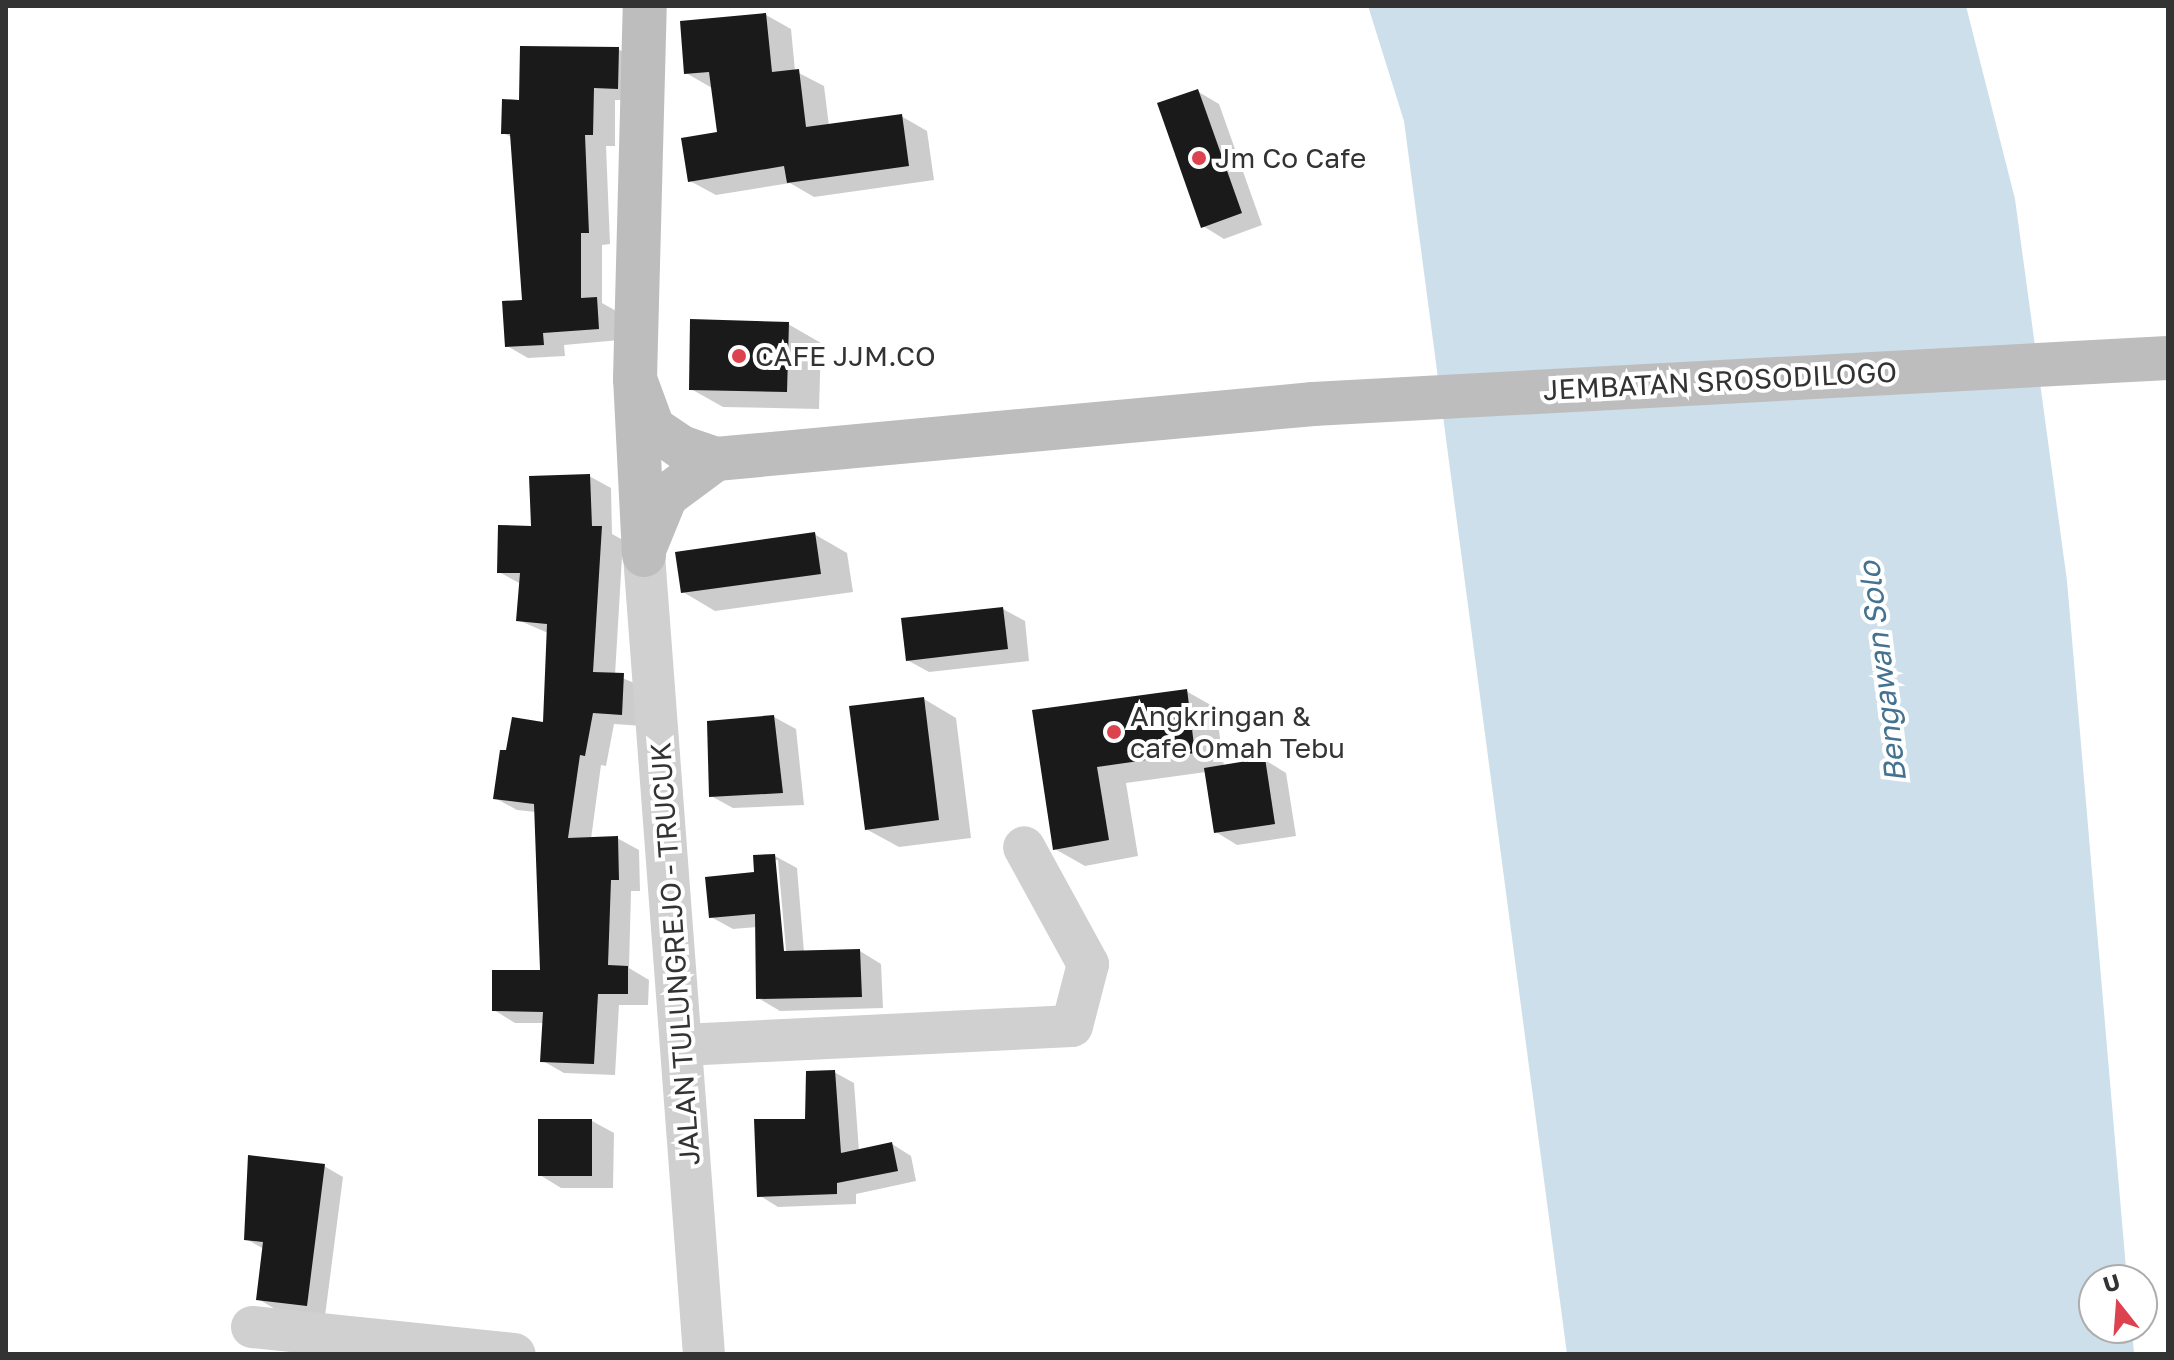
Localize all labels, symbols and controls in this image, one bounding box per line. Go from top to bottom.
place label: Jm Co Cafe [1215,141,1366,175]
marker: Jm Co Cafe [1190,149,1208,167]
place label: CAFE JJM.CO [755,339,936,373]
marker: CAFE JJM.CO [730,347,748,365]
street label: JEMBATAN SROSODILOGO [1542,355,1898,407]
water label: Bengawan Solo [1851,560,1913,784]
place label: Angkringan & cafe Omah Tebu [1130,699,1345,765]
marker: Angkringan & cafe Omah Tebu [1105,723,1123,741]
street label: JALAN TULUNGREJO - TRUCUK [643,741,707,1167]
north arrow [2078,1264,2158,1344]
text: U [2100,1267,2123,1298]

